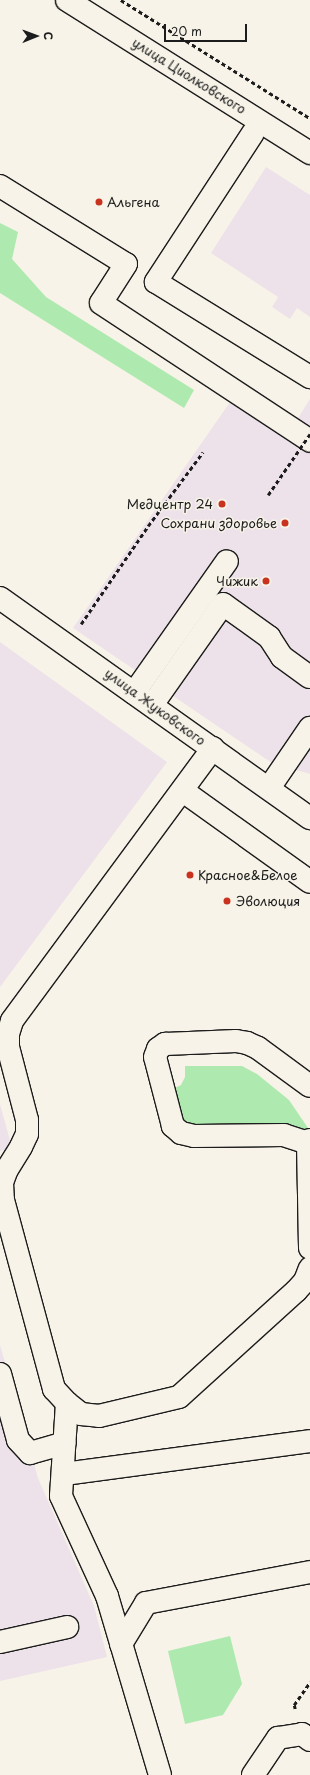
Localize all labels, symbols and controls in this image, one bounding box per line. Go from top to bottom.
north arrow [16,16,56,56]
scale bar [166,16,249,42]
text: 20 m [171,22,202,40]
text: С [40,31,57,40]
street label: улица Циолковского [129,34,249,118]
place label: Альгена [107,194,160,210]
marker: Альгена [94,197,104,207]
place label: Медцентр 24 [127,496,213,512]
marker: Медцентр 24 [216,498,228,510]
place label: Сохрани здоровье [160,515,277,531]
marker: Сохрани здоровье [280,518,290,528]
place label: Чижик [216,573,258,589]
marker: Чижик [261,576,271,586]
street label: улица Жуковского [101,665,209,749]
place label: Красное&Белое [198,867,298,883]
marker: Красное&Белое [185,870,195,880]
place label: Эволюция [236,893,300,909]
marker: Эволюция [221,895,233,907]

